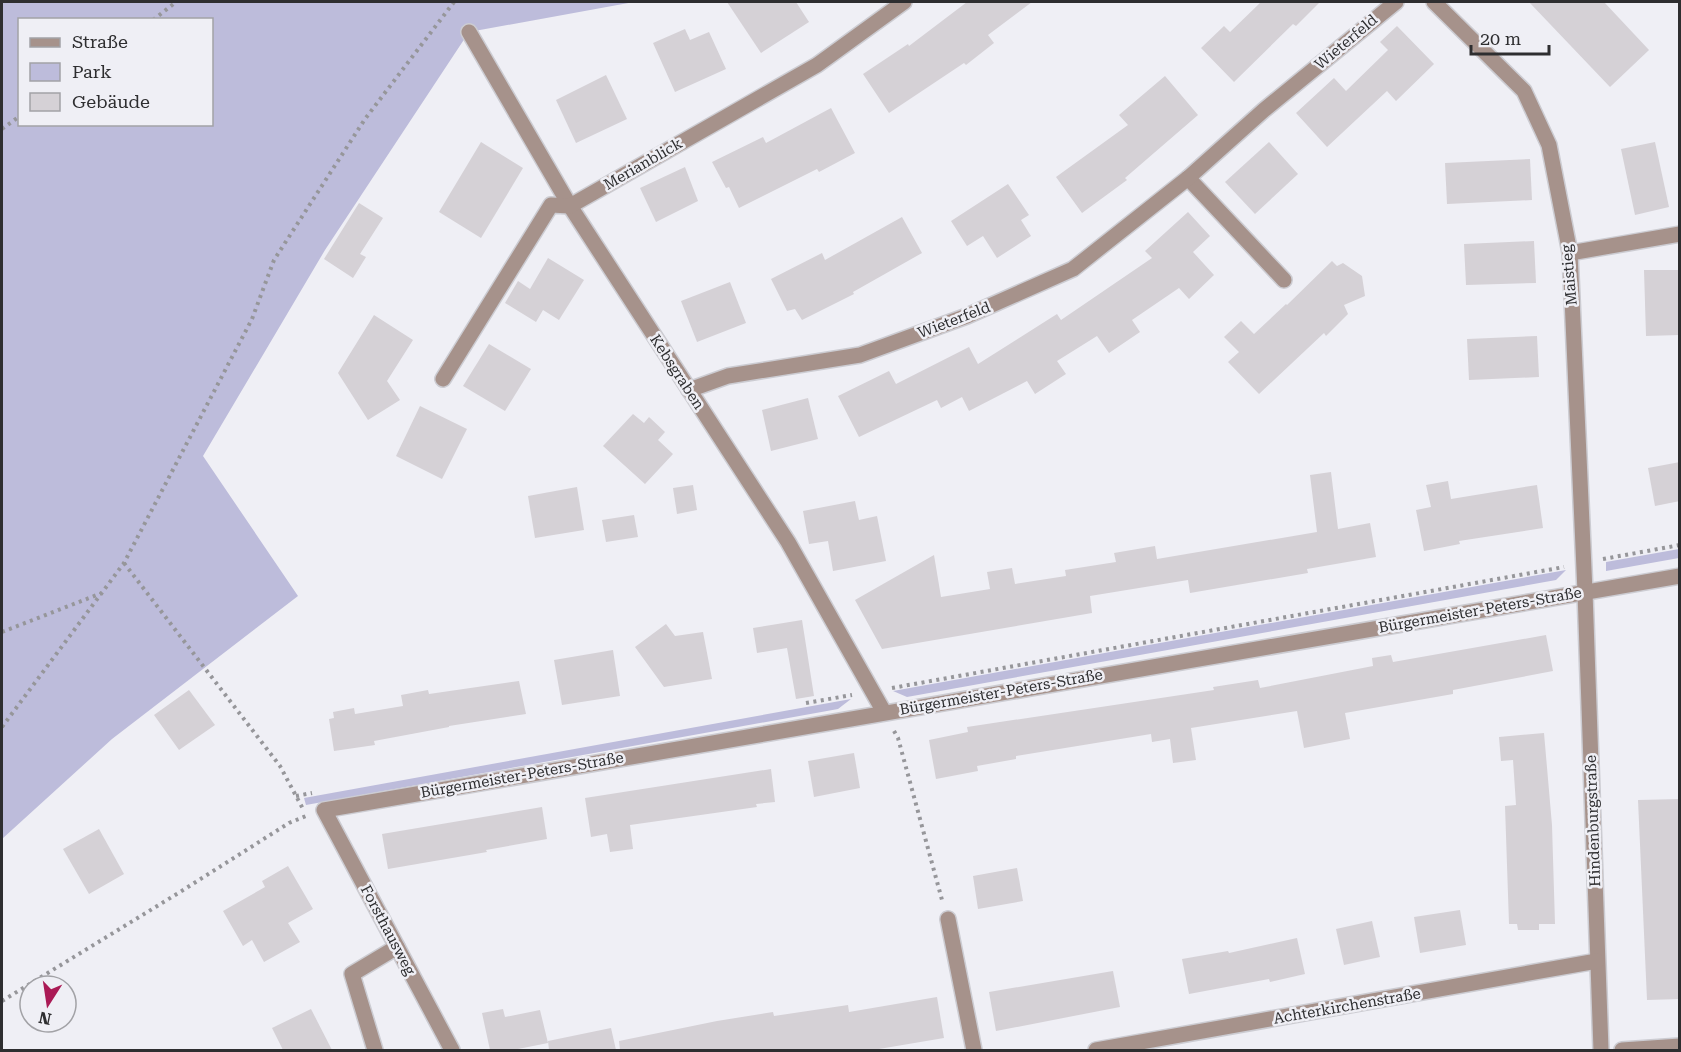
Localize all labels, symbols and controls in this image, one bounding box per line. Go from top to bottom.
street label: Wieterfeld [1311,10,1381,73]
legend [18,18,213,126]
scale bar [1471,18,1549,56]
text: 20 m [1480,28,1521,49]
text: Straße [72,31,128,52]
text: Park [72,61,112,82]
text: Gebäude [72,91,150,112]
street label: Merianblick [600,134,686,194]
street label: Maistieg [1557,243,1581,306]
street label: Wieterfeld [915,298,993,342]
street label: Kebsgraben [646,331,708,413]
street label: Bürgermeister-Peters-Straße [1377,583,1583,637]
street label: Bürgermeister-Peters-Straße [898,665,1104,719]
street label: Bürgermeister-Peters-Straße [419,748,625,802]
street label: Hindenburgstraße [1582,755,1604,887]
street label: Forsthausweg [357,882,419,979]
north arrow [18,974,78,1034]
street label: Achterkirchenstraße [1272,984,1422,1028]
text: N [37,1008,53,1029]

